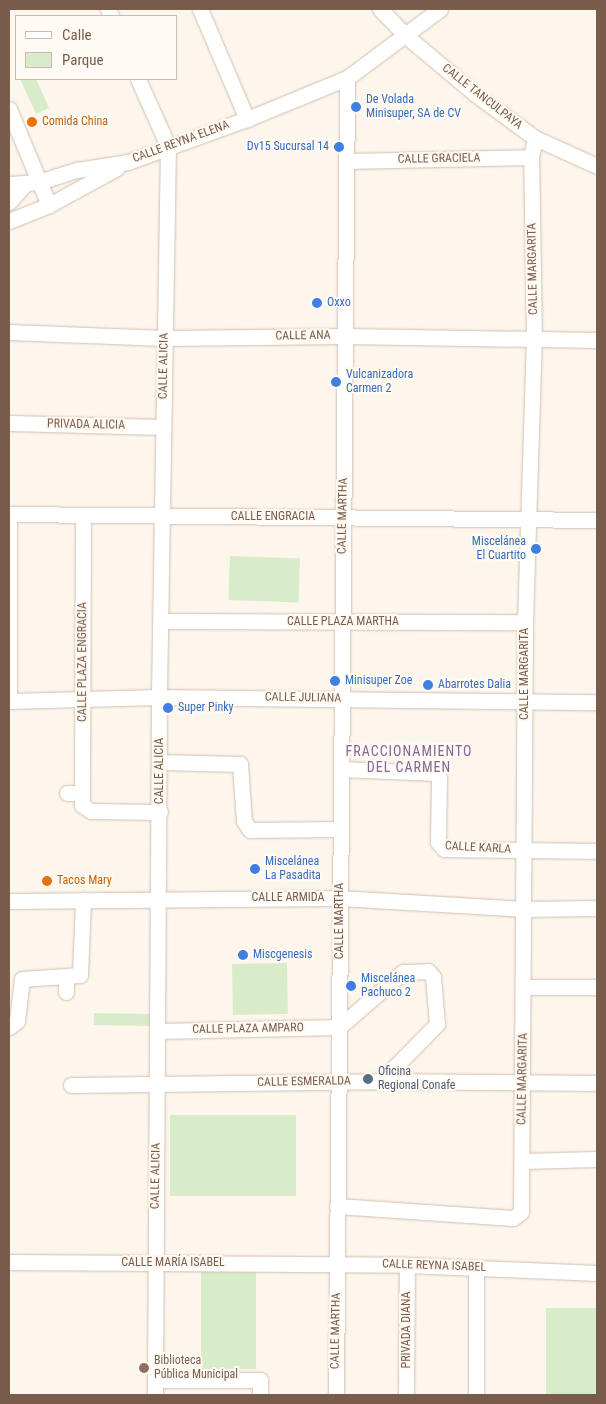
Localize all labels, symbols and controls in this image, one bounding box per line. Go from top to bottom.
legend [15,15,178,80]
text: Calle [62,26,92,44]
text: Parque [62,51,104,69]
street label: CALLE TANCULPAYA [439,61,525,133]
place label: De Volada Minisuper, SA de CV [366,93,461,121]
marker: De Volada Minisuper, SA de CV [350,101,362,113]
place label: Comida China [42,115,108,129]
marker: Comida China [26,116,38,128]
street label: CALLE REYNA ELENA [131,118,231,166]
place label: Dv15 Sucursal 14 [247,140,329,154]
marker: Dv15 Sucursal 14 [333,141,345,153]
street label: CALLE GRACIELA [398,151,480,167]
street label: CALLE MARGARITA [525,223,541,315]
place label: Oxxo [327,296,351,310]
marker: Oxxo [311,297,323,309]
street label: CALLE ANA [275,328,331,344]
street label: CALLE ALICIA [156,333,172,399]
place label: Vulcanizadora Carmen 2 [346,368,413,396]
marker: Vulcanizadora Carmen 2 [330,376,342,388]
street label: PRIVADA ALICIA [47,417,125,433]
street label: CALLE MARTHA [335,478,351,554]
street label: CALLE ENGRACIA [231,510,315,524]
place label: Miscelánea El Cuartito [472,535,526,563]
marker: Miscelánea El Cuartito [530,543,542,555]
street label: CALLE PLAZA ENGRACIA [76,602,90,722]
street label: CALLE PLAZA MARTHA [287,615,399,629]
street label: CALLE MARGARITA [518,628,532,720]
place label: Minisuper Zoe [345,674,412,688]
marker: Minisuper Zoe [329,675,341,687]
place label: Abarrotes Dalia [438,678,511,692]
marker: Abarrotes Dalia [422,679,434,691]
street label: CALLE JULIANA [265,690,341,706]
place label: Super Pinky [178,701,234,715]
marker: Super Pinky [162,702,174,714]
street label: CALLE ALICIA [153,738,167,804]
district label: FRACCIONAMIENTO DEL CARMEN [344,743,474,776]
street label: CALLE KARLA [444,839,512,857]
place label: Miscelánea La Pasadita [265,855,321,883]
marker: Miscelánea La Pasadita [249,863,261,875]
place label: Tacos Mary [57,874,112,888]
marker: Tacos Mary [41,875,53,887]
street label: CALLE MARTHA [333,883,347,959]
street label: CALLE ARMIDA [252,891,324,905]
place label: Miscgenesis [253,948,313,962]
marker: Miscgenesis [237,949,249,961]
place label: Miscelánea Pachuco 2 [361,972,415,1000]
marker: Miscelánea Pachuco 2 [345,980,357,992]
street label: CALLE PLAZA AMPARO [192,1021,304,1037]
street label: CALLE MARGARITA [515,1033,531,1125]
place label: Oficina Regional Conafe [378,1065,455,1093]
marker: Oficina Regional Conafe [362,1073,374,1085]
street label: CALLE ESMERALDA [257,1074,351,1090]
street label: CALLE ALICIA [148,1143,164,1209]
street label: CALLE MARÍA ISABEL [121,1256,225,1270]
street label: CALLE REYNA ISABEL [382,1257,486,1275]
street label: PRIVADA DIANA [400,1292,414,1368]
street label: CALLE MARTHA [328,1293,344,1369]
place label: Biblioteca Pública Municipal [154,1354,238,1382]
marker: Biblioteca Pública Municipal [138,1362,150,1374]

